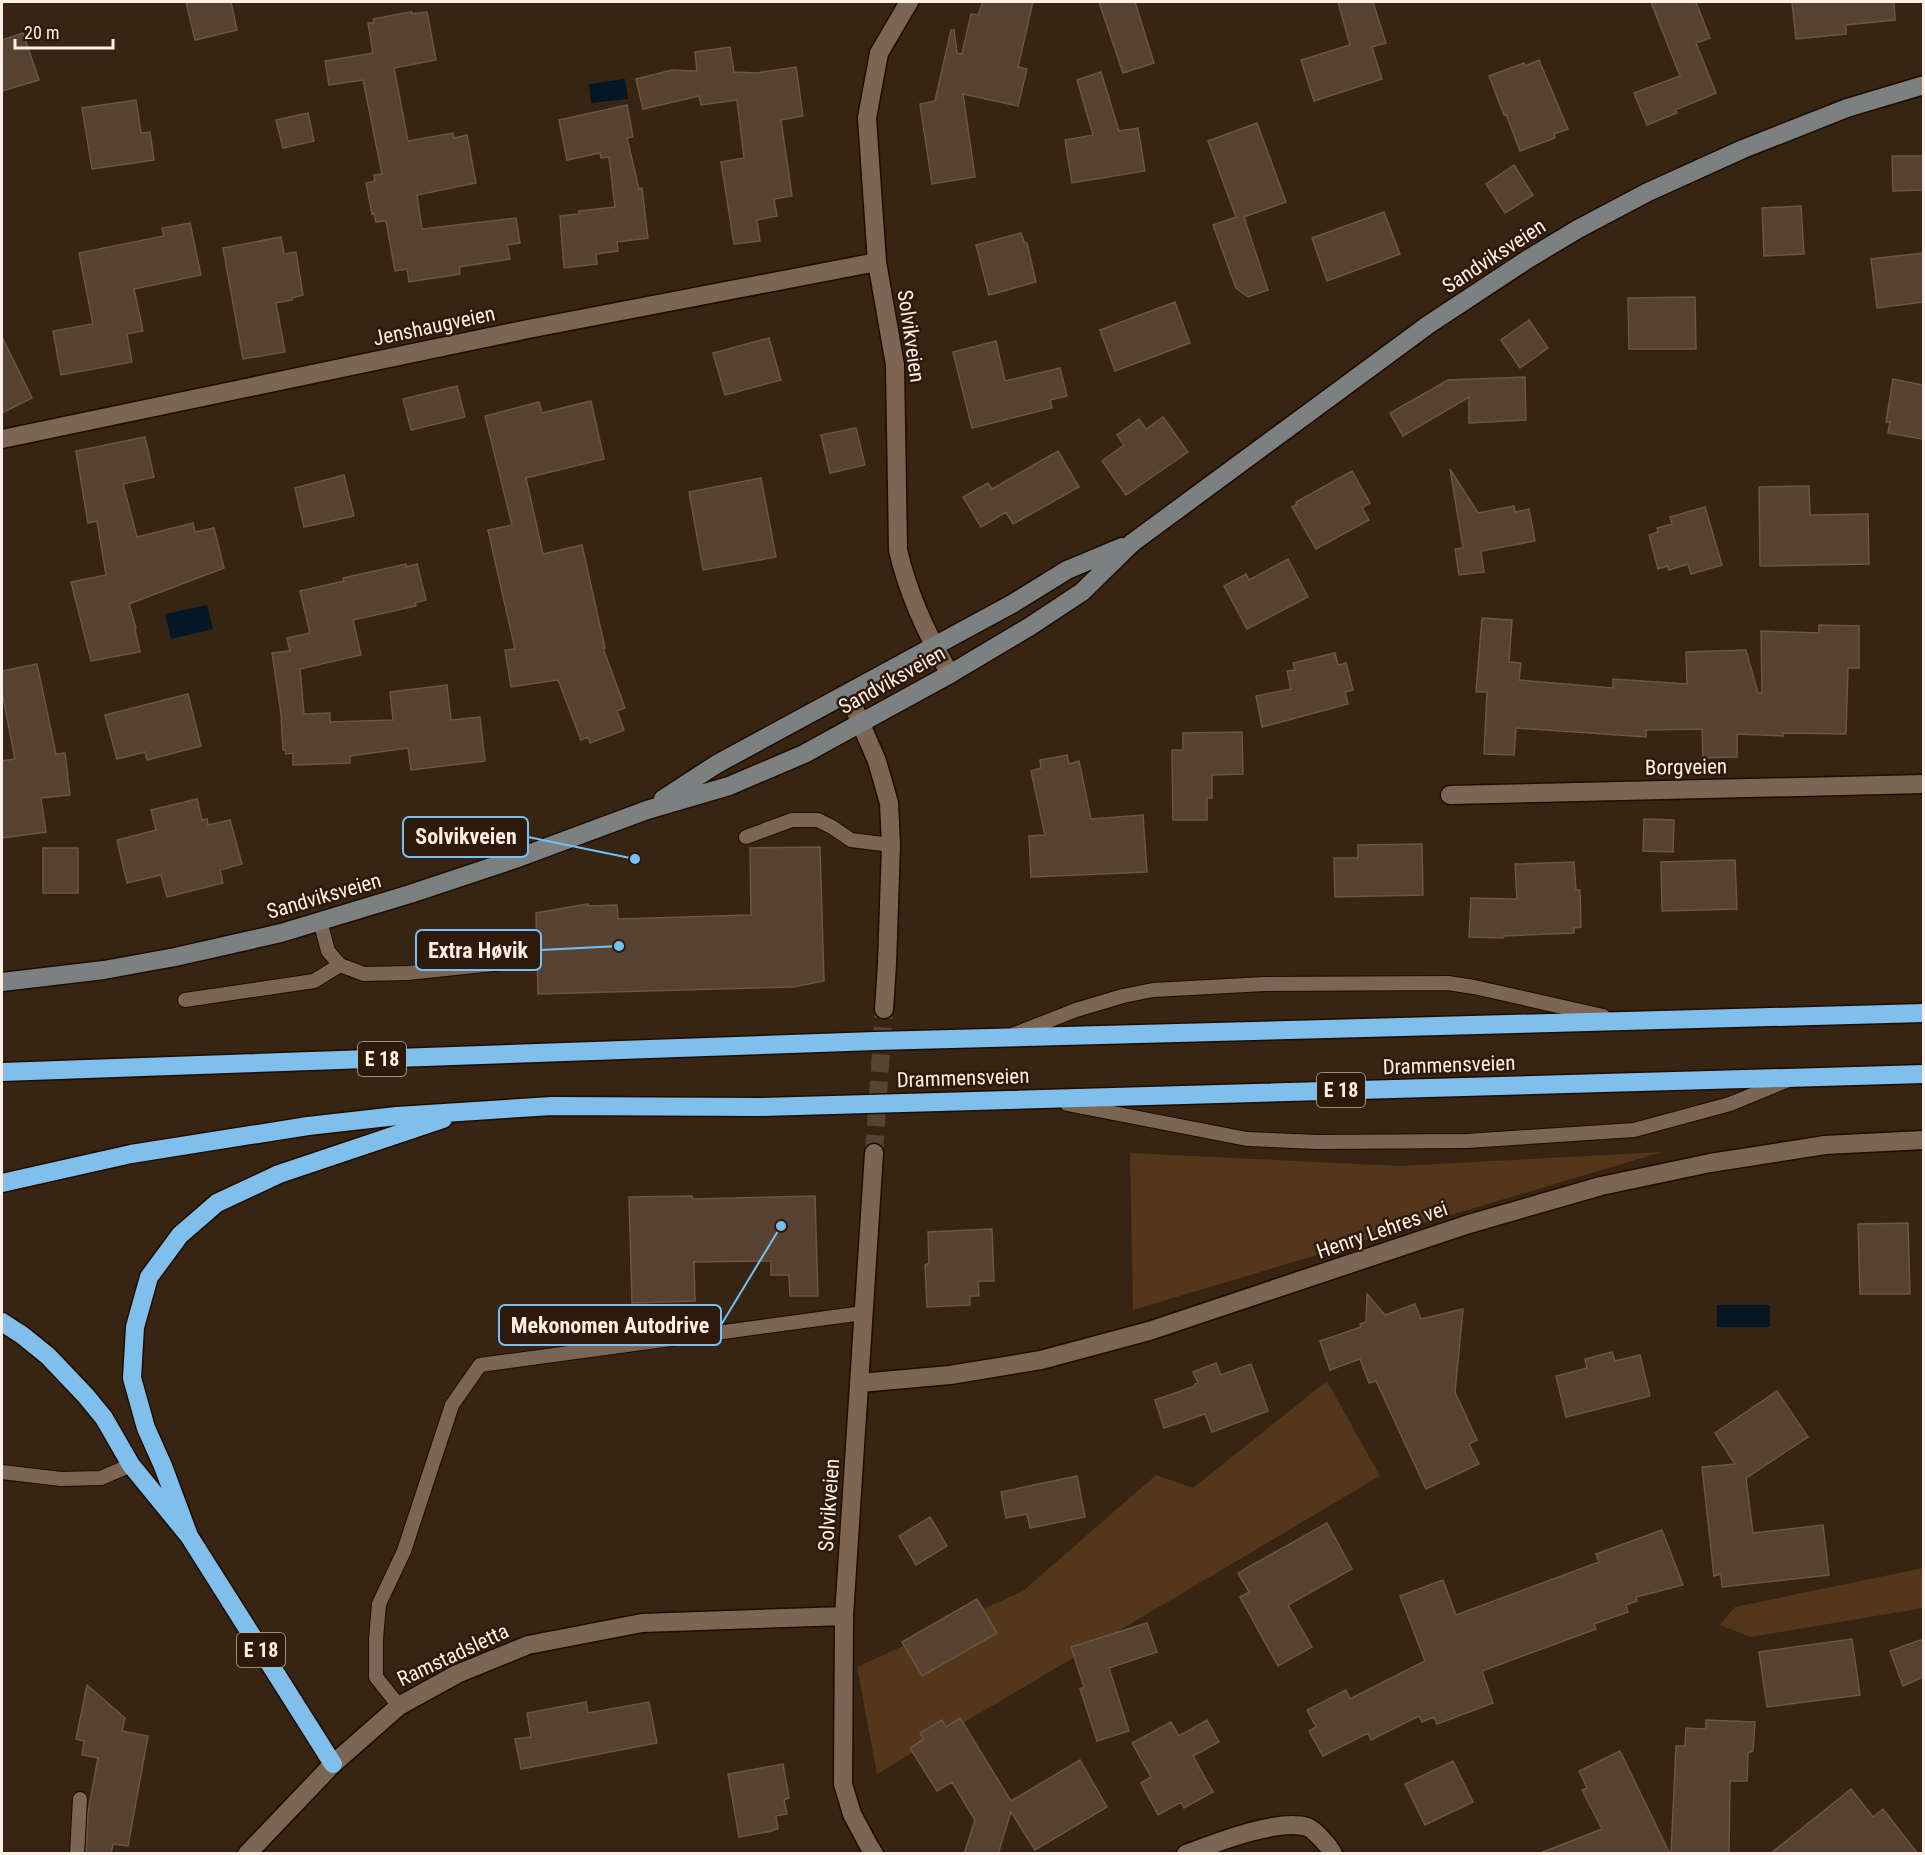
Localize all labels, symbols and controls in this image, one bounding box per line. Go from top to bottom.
scale bar [15,12,112,50]
text: 20 m [24,22,59,43]
street label: Sandviksveien [1438,214,1550,298]
street label: Solvikveien [893,288,929,384]
street label: Jenshaugveien [371,301,497,351]
street label: Sandviksveien [835,641,949,719]
street label: Borgveien [1645,754,1727,780]
callout: Solvikveien [403,817,528,857]
text: Solvikveien [415,824,517,849]
street label: Sandviksveien [264,868,384,924]
callout: Extra Høvik [416,930,541,970]
text: Extra Høvik [428,938,529,963]
road number: E 18 [358,1042,406,1076]
street label: Drammensveien [1382,1051,1516,1079]
street label: Drammensveien [896,1064,1030,1092]
road number: E 18 [1317,1073,1365,1107]
street label: Henry Lehres vei [1313,1196,1451,1264]
callout: Mekonomen Autodrive [499,1305,721,1345]
text: Mekonomen Autodrive [511,1313,709,1338]
street label: Solvikveien [814,1458,844,1552]
street label: Ramstadsletta [394,1619,512,1691]
road number: E 18 [237,1633,285,1667]

